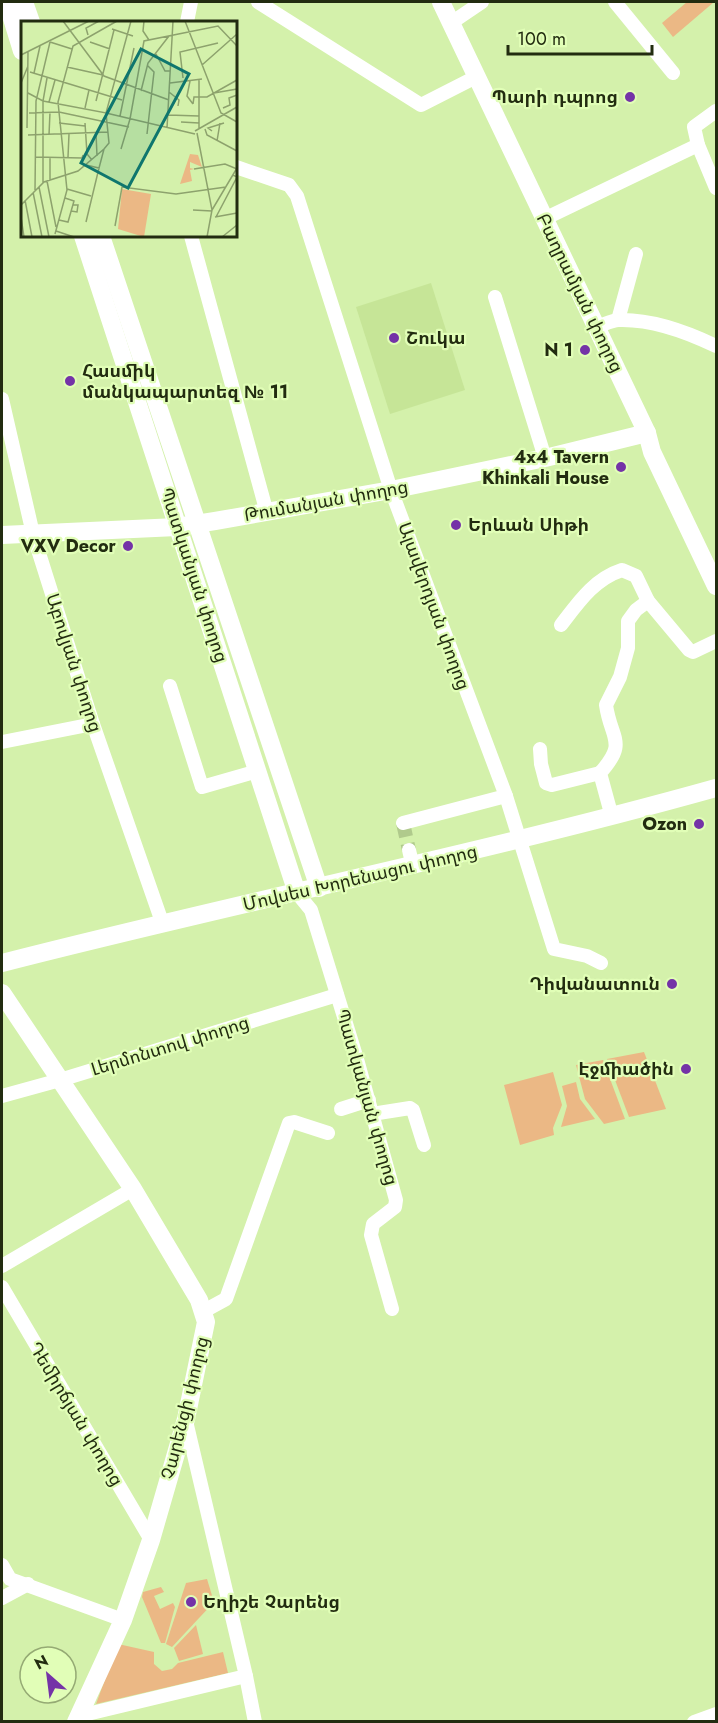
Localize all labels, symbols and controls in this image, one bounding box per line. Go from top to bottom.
scale bar [508,18,652,56]
inset map [21,21,237,237]
text: 100 m [517,26,566,52]
place label: Պարի դպրոց [492,84,618,110]
marker: Պարի դպրոց [623,90,637,104]
street label: Բաղրամյան փողոց [530,209,630,377]
place label: Շուկա [406,325,466,351]
marker: Շուկա [387,331,401,345]
place label: N 1 [544,337,573,363]
marker: N 1 [578,343,592,357]
place label: Հասմիկ մանկապարտեզ № 11 [82,358,288,405]
marker: Հասմիկ մանկապարտեզ № 11 [63,374,77,388]
place label: 4x4 Tavern Khinkali House [482,444,609,491]
marker: 4x4 Tavern Khinkali House [614,460,628,474]
street label: Թումանյան փողոց [242,474,410,528]
street label: Պատկանյան փողոց [153,484,235,666]
place label: Երևան Սիթի [468,512,589,538]
street label: Ալավերդյան փողոց [392,518,476,694]
marker: Երևան Սիթի [449,518,463,532]
place label: VXV Decor [20,533,117,559]
marker: VXV Decor [121,539,135,553]
street label: Աբովյան փողոց [39,590,109,736]
place label: Ozon [642,811,687,837]
marker: Ozon [692,817,706,831]
street label: Մովսես Խորենացու փողոց [240,838,480,918]
place label: Դիվանատուն [529,971,660,997]
marker: Դիվանատուն [665,977,679,991]
street label: Պատկանյան փողոց [329,1006,405,1188]
street label: Լերմոնտով փողոց [88,1010,252,1082]
place label: Էջմիածին [578,1056,674,1082]
marker: Էջմիածին [679,1062,693,1076]
street label: Չարենցի փողոց [155,1334,215,1482]
street label: Դեմիրճյան փողոց [23,1337,129,1491]
place label: Եղիշե Չարենց [203,1589,340,1615]
marker: Եղիշե Չարենց [184,1595,198,1609]
north arrow [18,1645,78,1705]
text: N [30,1649,52,1675]

